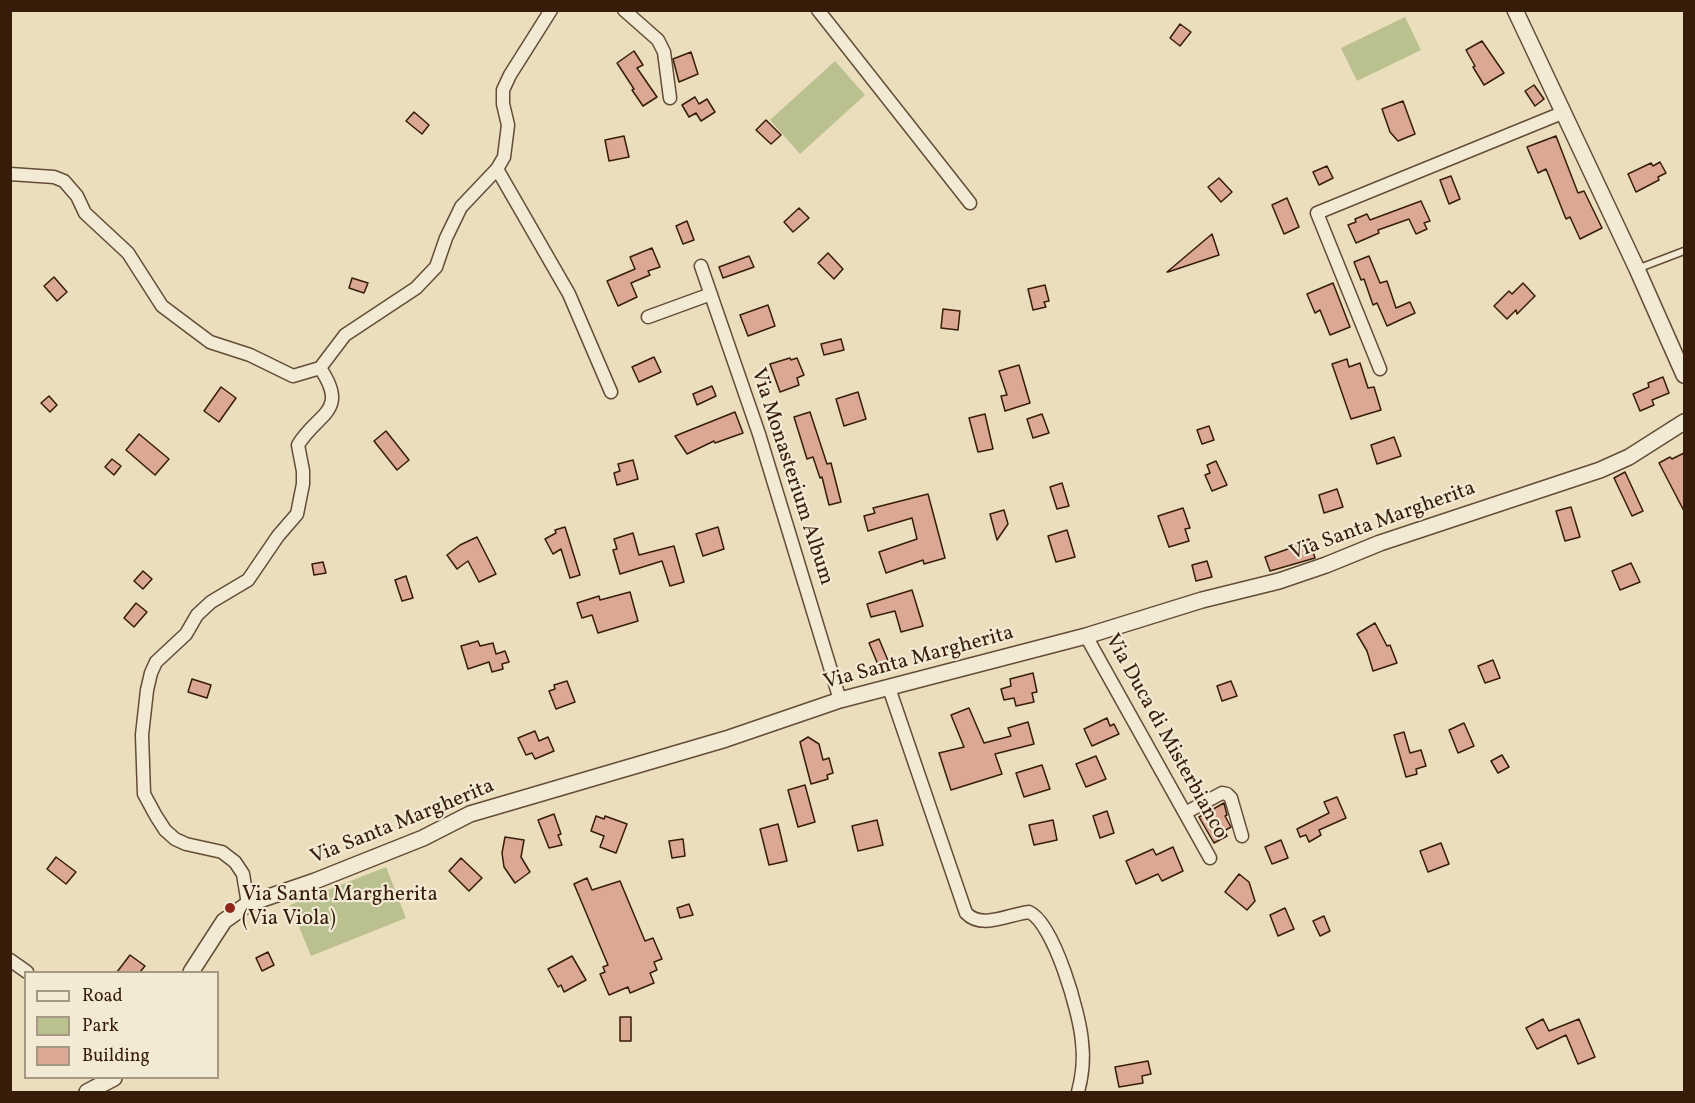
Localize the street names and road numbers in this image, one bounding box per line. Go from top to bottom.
street label: Via Monasterium Album [744,365,838,589]
street label: Via Santa Margherita [1287,477,1479,567]
street label: Via Santa Margherita [821,621,1017,697]
street label: Via Duca di Misterbianco [1098,630,1232,844]
street label: Via Santa Margherita [307,775,499,871]

